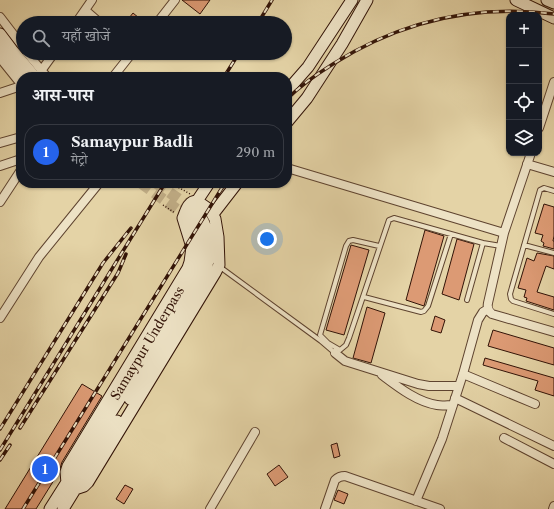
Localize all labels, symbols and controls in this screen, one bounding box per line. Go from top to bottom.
map controls [506,12,542,156]
button: + [506,12,542,48]
search box [16,16,292,60]
text: यहाँ खोजें [62,26,110,45]
icon: search [30,27,52,49]
button: − [506,48,542,84]
button: locate [506,84,542,120]
text: आस-पास [32,85,94,105]
button: layers [506,120,542,156]
text: Samaypur Badli [71,132,193,151]
text: 1 [43,144,49,160]
text: 290 m [236,144,275,160]
text: मेट्रो [71,151,87,167]
your location [257,229,277,249]
street label: Samaypur Underpass [107,283,187,403]
pin: 1 [32,454,58,484]

